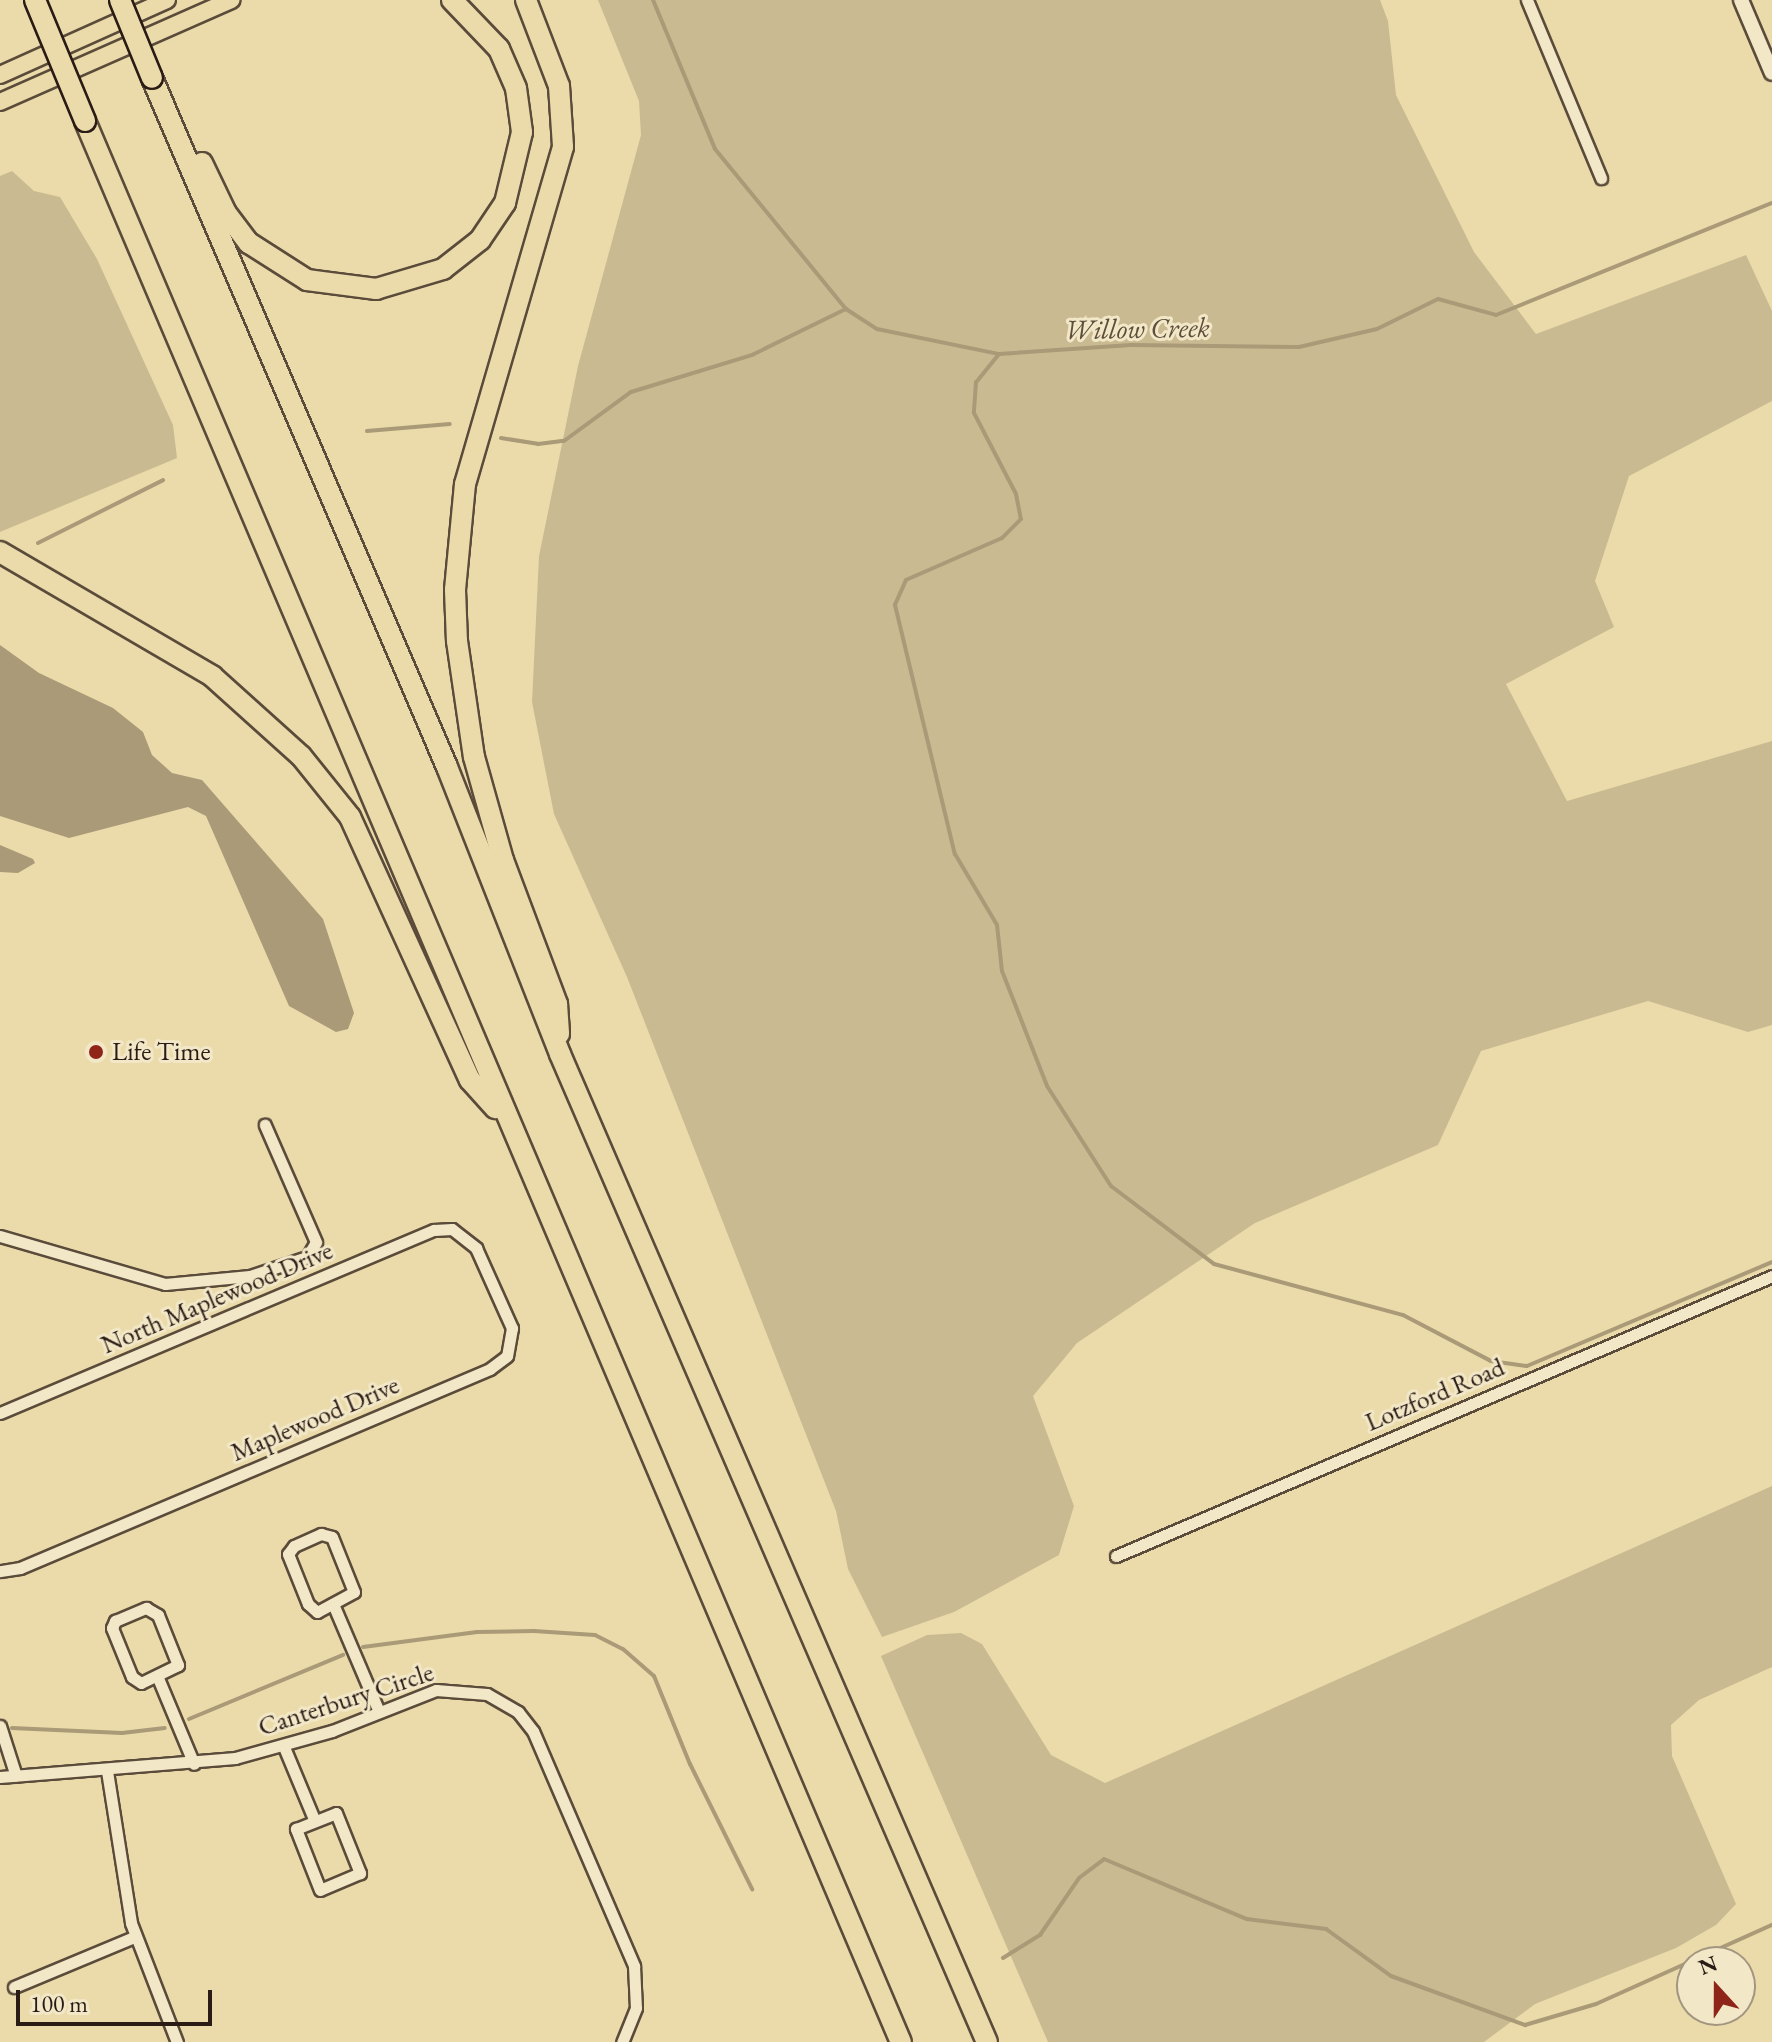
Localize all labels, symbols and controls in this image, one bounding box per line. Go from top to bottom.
water label: Willow Creek [1064,310,1210,346]
place label: Life Time [112,1036,211,1068]
marker: Life Time [87,1043,105,1061]
street label: North Maplewood Drive [97,1235,337,1361]
street label: Lotzford Road [1361,1352,1509,1438]
street label: Maplewood Drive [226,1370,404,1468]
street label: Canterbury Circle [254,1657,438,1743]
north arrow [1676,1946,1756,2026]
text: N [1694,1948,1721,1982]
scale bar [20,1974,216,2024]
text: 100 m [30,1988,88,2019]

